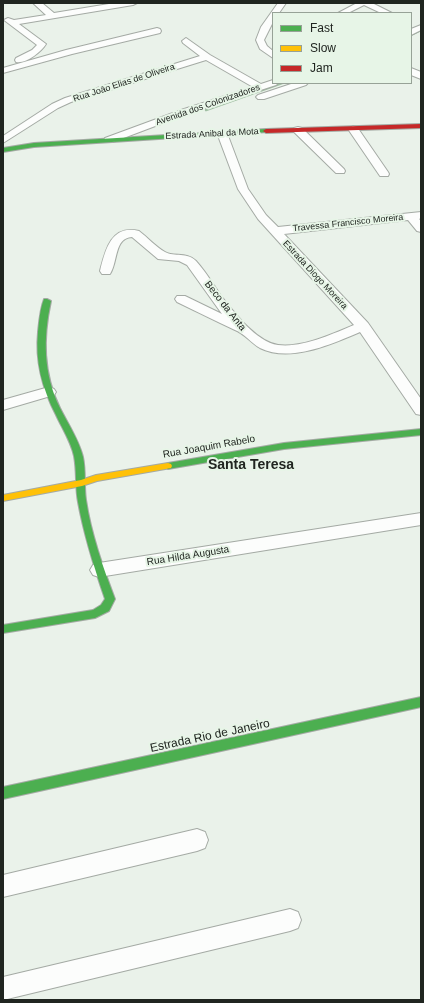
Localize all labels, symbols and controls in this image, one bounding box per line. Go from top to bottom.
legend [272,12,412,84]
text: Fast [310,21,333,35]
text: Slow [310,41,336,55]
street label: Rua Joāo Elias de Oliveira [72,61,176,105]
text: Jam [310,61,333,75]
street label: Avenida dos Colonizadores [155,82,261,128]
street label: Estrada Anibal da Mota [165,126,259,142]
street label: Travessa Francisco Moreira [292,212,404,234]
street label: Estrada Diogo Moreira [280,238,350,312]
street label: Beco da Anta [202,279,248,333]
street label: Rua Joaquim Rabelo [162,433,256,461]
district label: Santa Teresa [208,457,294,473]
street label: Rua Hilda Augusta [146,544,230,568]
street label: Estrada Rio de Janeiro [149,716,271,756]

